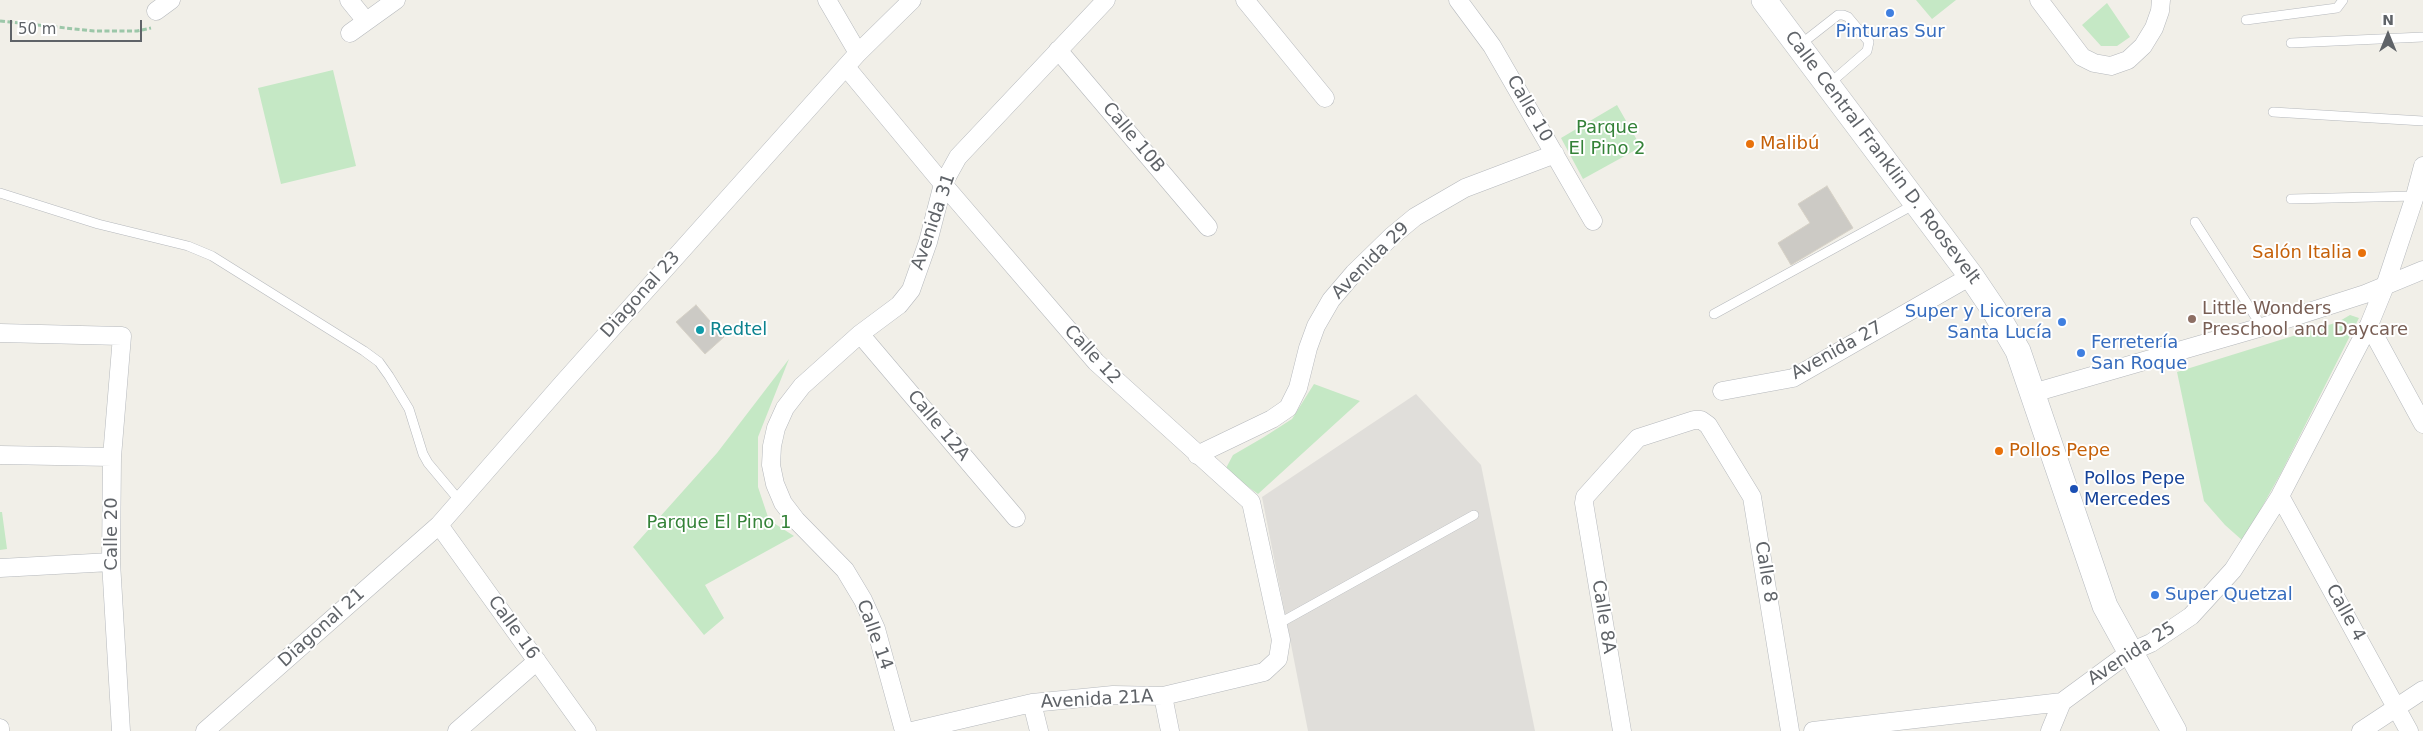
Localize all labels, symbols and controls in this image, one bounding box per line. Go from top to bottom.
marker: Pinturas Sur [1884,7,1896,19]
scale bar [12,10,145,42]
north arrow [2363,10,2413,60]
text: N [2382,12,2394,28]
text: 50 m [18,20,56,38]
place label: Pinturas Sur [1835,21,1945,43]
street label: Calle Central Franklin D. Roosevelt [1780,27,1984,289]
street label: Calle 10 [1501,72,1557,146]
street label: Calle 10B [1097,98,1169,178]
park label: Parque El Pino 2 [1568,117,1646,160]
place label: Malibú [1760,133,1819,155]
marker: Malibú [1744,138,1756,150]
street label: Avenida 31 [907,171,961,273]
street label: Avenida 29 [1328,218,1414,304]
place label: Salón Italia [2252,242,2352,264]
street label: Diagonal 23 [597,247,685,343]
marker: Salón Italia [2356,247,2368,259]
place label: Little Wonders Preschool and Daycare [2202,298,2408,340]
place label: Super y Licorera Santa Lucía [1905,301,2052,344]
marker: Little Wonders Preschool and Daycare [2186,313,2198,325]
marker: Super y Licorera Santa Lucía [2056,316,2068,328]
street label: Avenida 27 [1788,317,1886,385]
place label: Redtel [710,319,767,341]
street label: Calle 12 [1059,321,1125,389]
marker: Redtel [694,324,706,336]
place label: Ferretería San Roque [2091,332,2187,374]
marker: Ferretería San Roque [2075,347,2087,359]
street label: Calle 12A [902,386,974,466]
place label: Pollos Pepe [2009,440,2110,462]
marker: Pollos Pepe [1993,445,2005,457]
place label: Pollos Pepe Mercedes [2084,468,2185,510]
marker: Pollos Pepe Mercedes [2068,483,2080,495]
street label: Calle 20 [101,497,123,571]
park label: Parque El Pino 1 [647,512,791,534]
street label: Calle 8 [1749,540,1781,604]
street label: Calle 8A [1587,579,1619,655]
street label: Calle 4 [2321,581,2369,645]
street label: Diagonal 21 [274,584,370,672]
place label: Super Quetzal [2165,584,2293,606]
marker: Super Quetzal [2149,589,2161,601]
street label: Calle 16 [483,592,543,664]
street label: Calle 14 [851,597,897,673]
street label: Avenida 25 [2084,618,2180,690]
street label: Avenida 21A [1040,686,1154,714]

